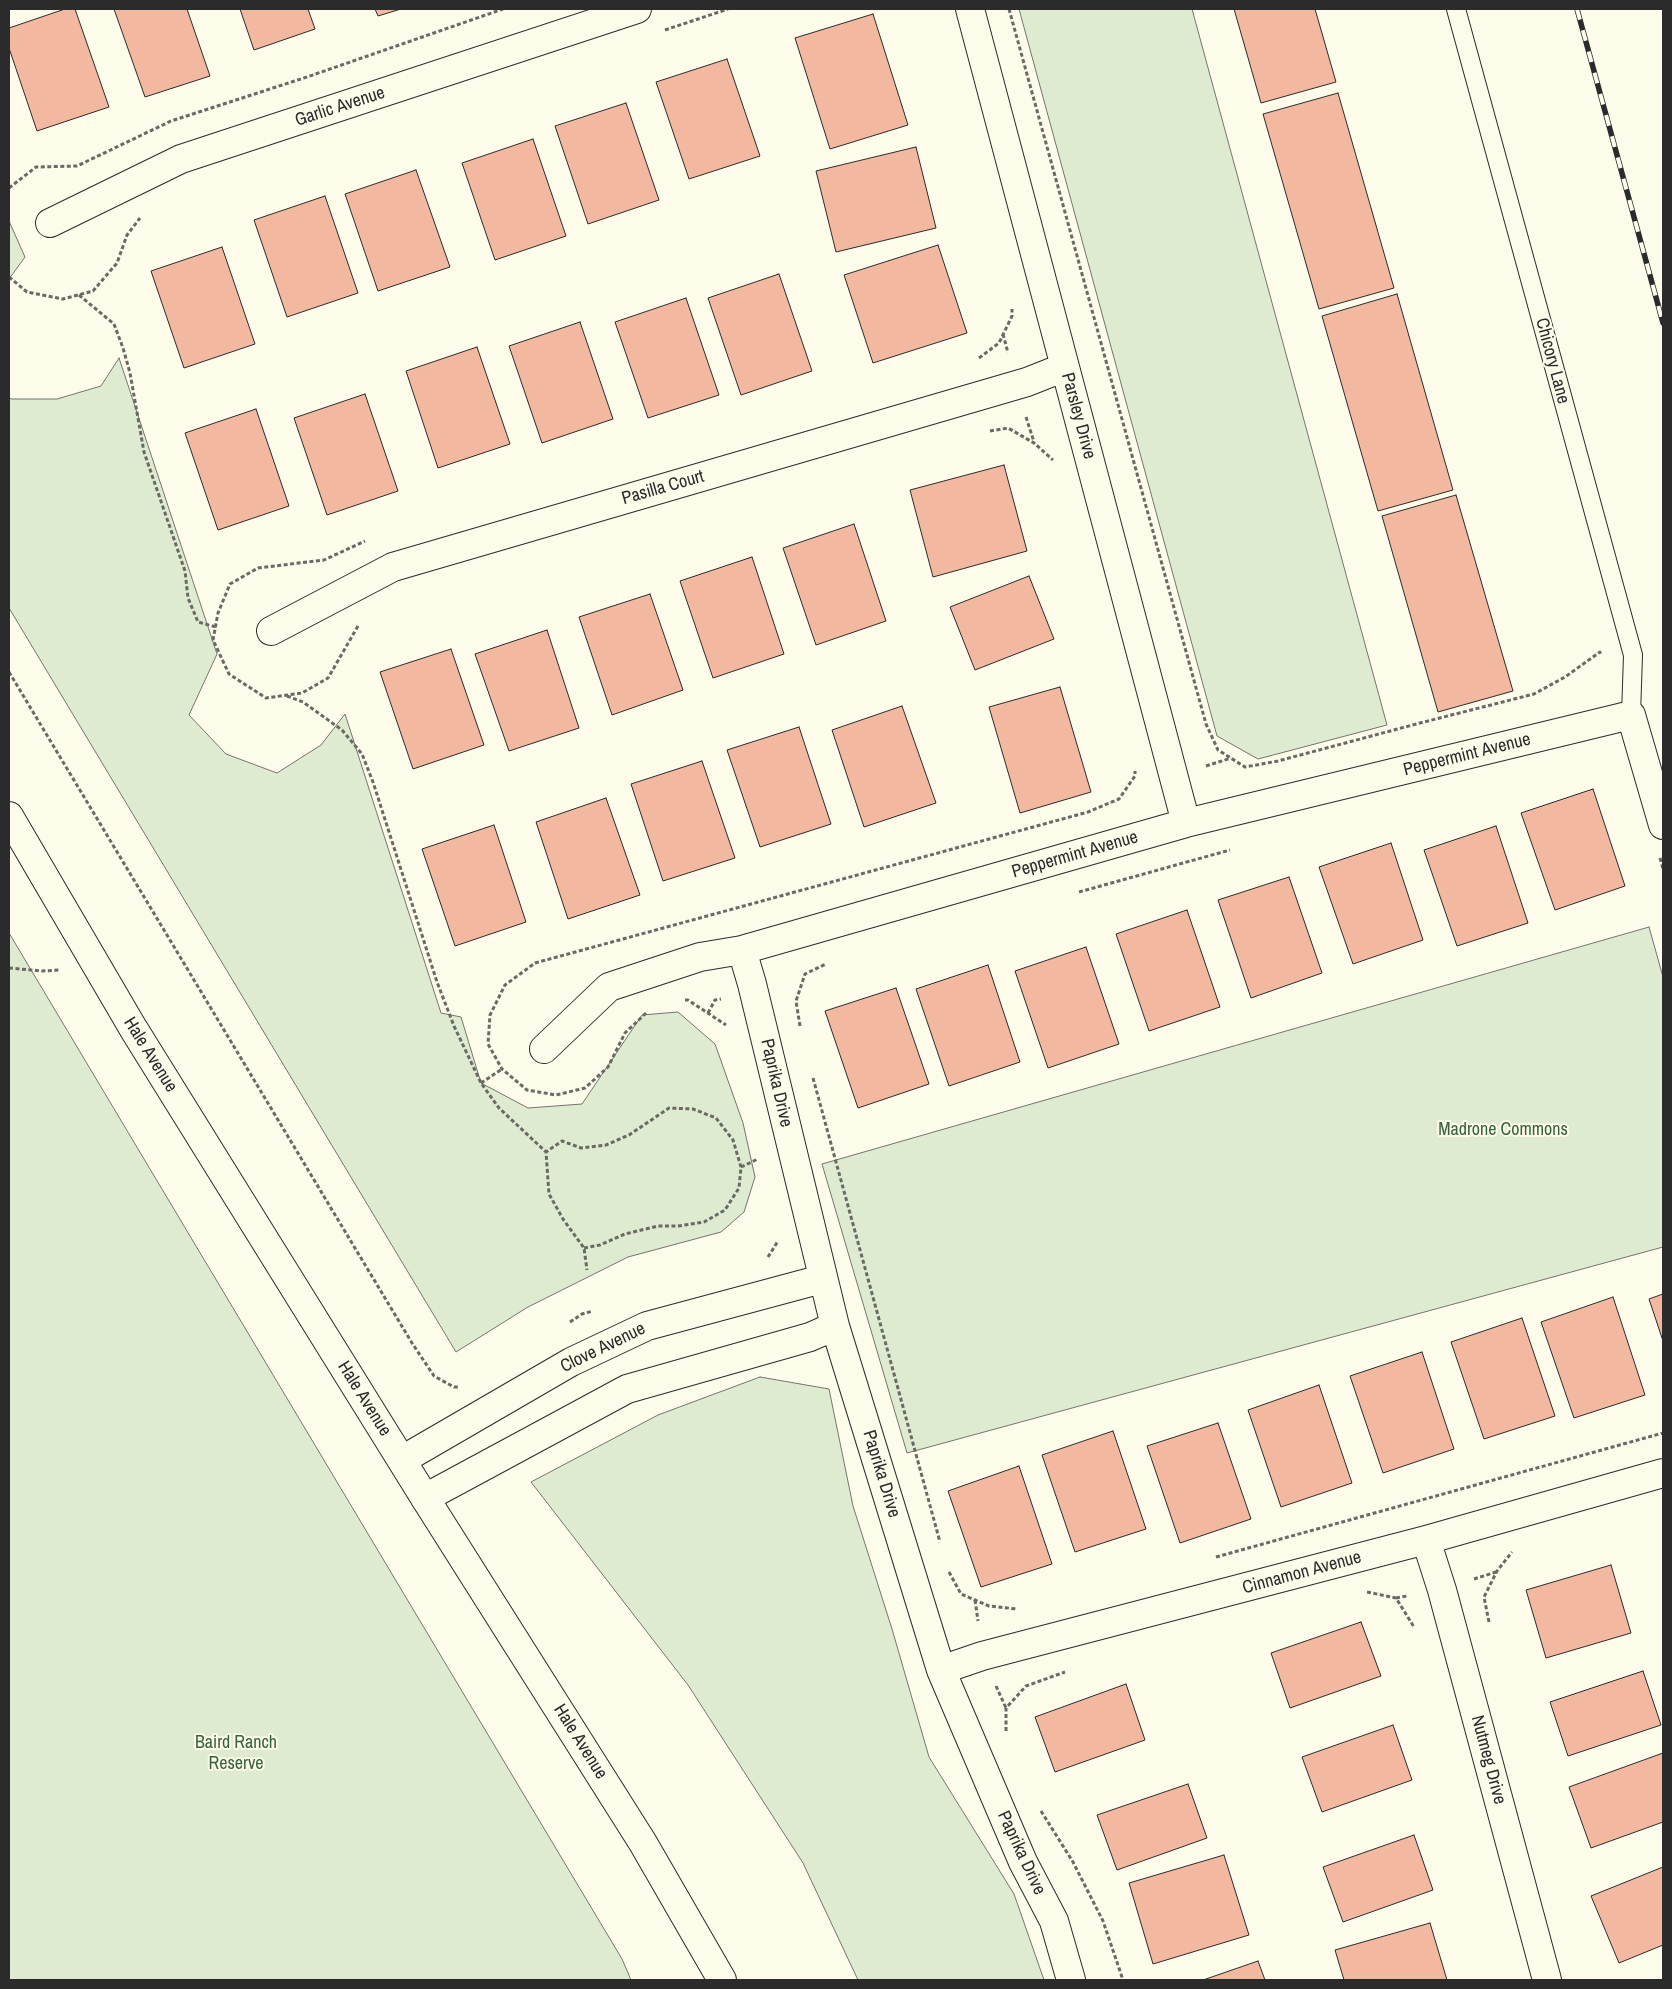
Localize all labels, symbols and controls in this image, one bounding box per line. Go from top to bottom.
street label: Garlic Avenue [292,82,388,132]
street label: Chicory Lane [1530,316,1574,406]
street label: Parsley Drive [1056,370,1100,462]
street label: Pasilla Court [619,466,707,510]
street label: Peppermint Avenue [1401,729,1533,781]
street label: Peppermint Avenue [1009,827,1141,883]
street label: Hale Avenue [119,1014,181,1096]
street label: Paprika Drive [755,1037,797,1129]
park label: Madrone Commons [1438,1119,1568,1141]
street label: Clove Avenue [557,1318,649,1378]
street label: Hale Avenue [333,1358,395,1440]
street label: Paprika Drive [857,1428,905,1520]
street label: Cinnamon Avenue [1240,1547,1364,1599]
street label: Hale Avenue [549,1701,611,1783]
street label: Nutmeg Drive [1466,1713,1510,1807]
park label: Baird Ranch Reserve [195,1732,277,1775]
street label: Paprika Drive [992,1808,1050,1898]

